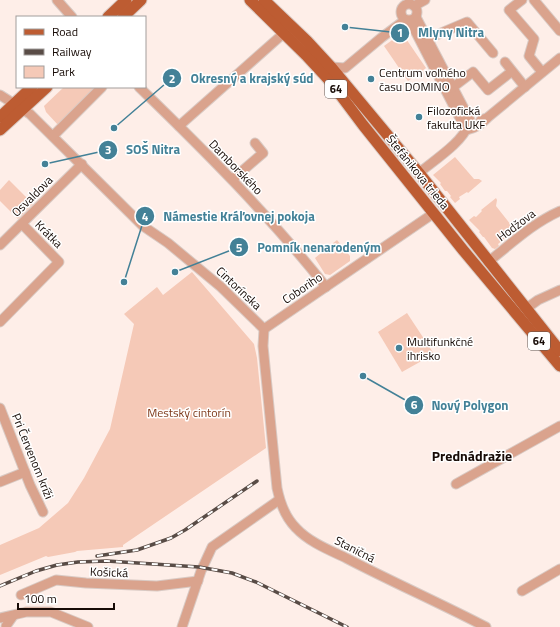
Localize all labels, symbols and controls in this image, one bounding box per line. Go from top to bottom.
legend [16,16,146,88]
callout: Mlyny Nitra [390,20,492,45]
text: Road [52,22,78,41]
text: Mlyny Nitra [418,22,484,42]
text: 1 [397,23,403,42]
text: Railway [52,42,92,61]
text: Park [52,62,75,81]
place label: Centrum voľného času DOMINO [379,63,466,96]
callout: Okresný a krajský súd [162,66,321,91]
text: Okresný a krajský súd [191,68,313,88]
text: 2 [169,69,175,88]
marker: Centrum voľného času DOMINO [366,74,376,84]
road number: 64 [325,80,347,98]
place label: Filozofická fakulta UKF [427,101,486,134]
marker: Filozofická fakulta UKF [414,112,424,122]
street label: Štefánikova trieda [382,131,454,213]
street label: Damborského [205,135,267,199]
callout: SOŠ Nitra [98,137,188,162]
text: SOŠ Nitra [126,139,180,159]
text: 3 [105,140,111,159]
street label: Osvaldova [7,171,57,221]
callout: Námestie Kráľovnej pokoja [135,204,322,229]
street label: Hodžova [493,204,539,246]
text: Námestie Kráľovnej pokoja [163,206,315,226]
text: 4 [142,207,149,226]
street label: Krátka [31,216,67,252]
callout: Pomník nenarodeným [229,235,389,260]
text: Pomník nenarodeným [257,237,381,257]
text: 5 [236,238,243,257]
street label: Cintorínska [212,262,266,314]
street label: Coboriho [278,268,326,308]
place label: Multifunkčné ihrisko [407,332,473,365]
road number: 64 [528,332,550,350]
marker: Multifunkčné ihrisko [394,343,404,353]
callout: Nový Polygon [404,393,517,418]
text: 6 [411,395,418,414]
text: Nový Polygon [431,395,509,415]
park label: Mestský cintorín [147,403,231,422]
street label: Pri Červenom kríži [7,410,59,502]
district label: Prednádražie [432,445,512,466]
street label: Staničná [331,531,379,567]
street label: Košická [90,562,128,582]
scale bar [18,585,114,611]
text: 100 m [24,589,57,608]

